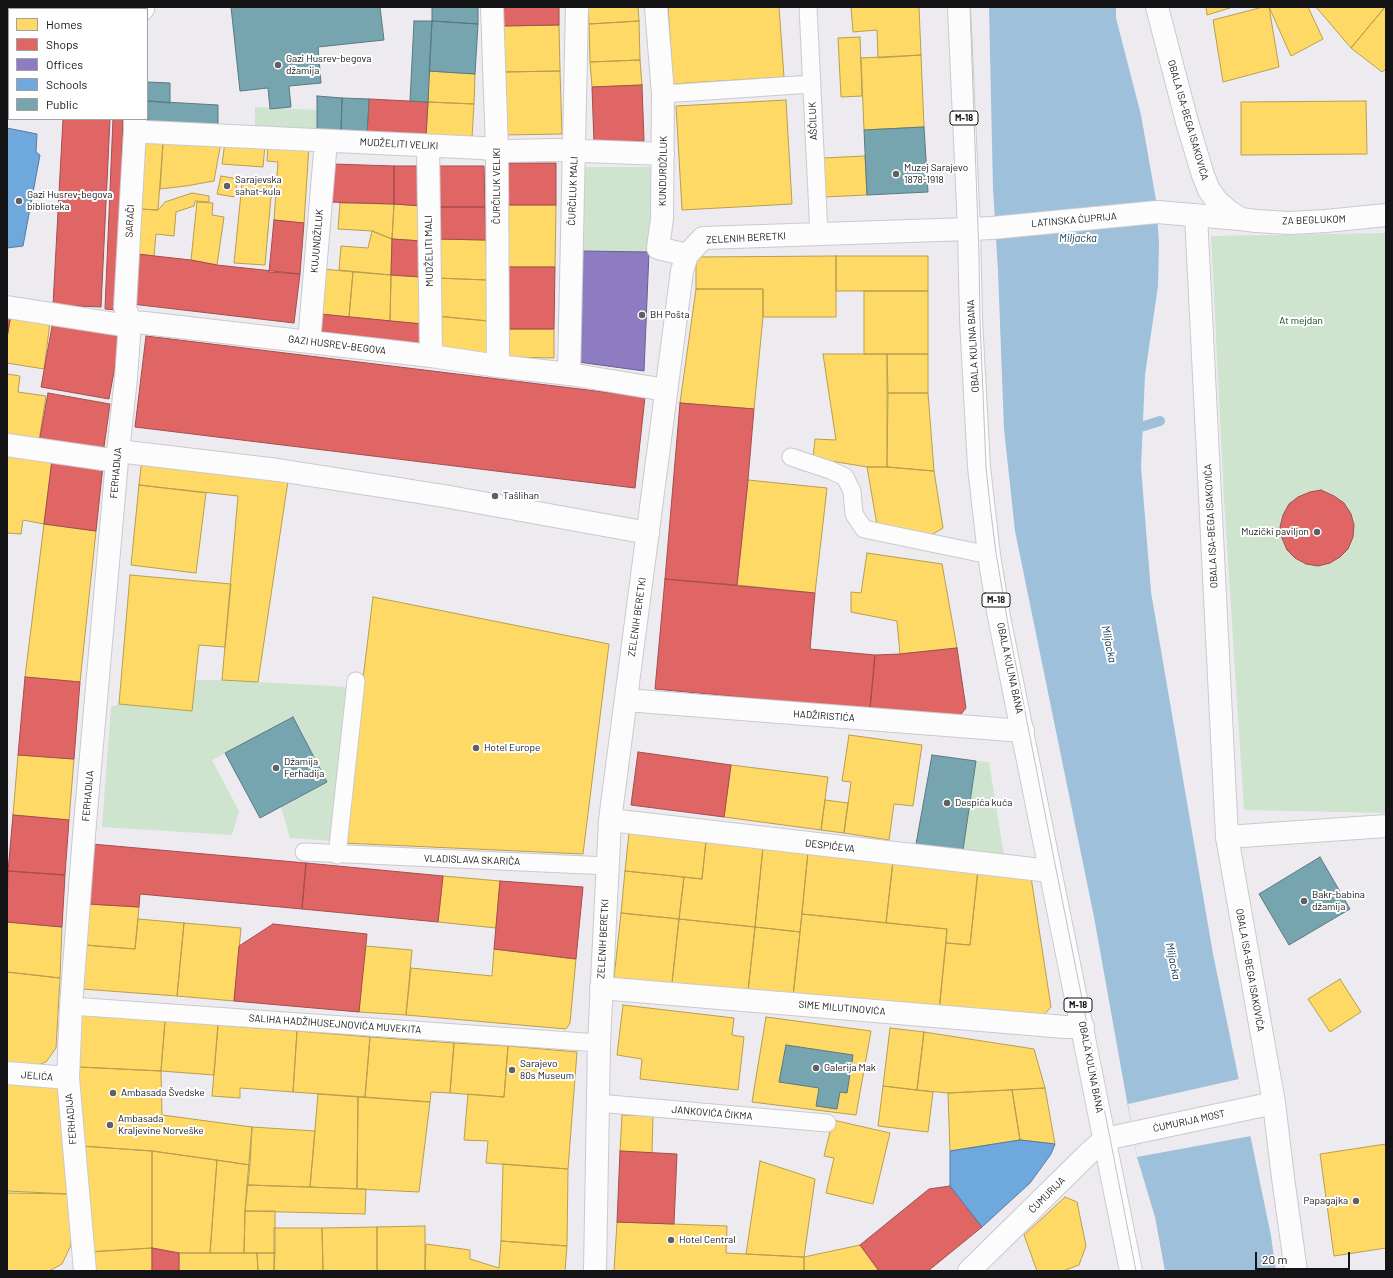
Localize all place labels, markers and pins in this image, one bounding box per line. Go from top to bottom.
place label: Gazi Husrev-begova džamija [286,53,371,76]
marker: Gazi Husrev-begova džamija [273,60,283,70]
place label: Muzej Sarajevo 1878-1918 [904,162,968,186]
marker: Muzej Sarajevo 1878-1918 [891,169,901,179]
place label: Sarajevska sahat-kula [235,174,282,198]
marker: Sarajevska sahat-kula [222,181,232,191]
place label: Gazi Husrev-begova biblioteka [27,189,112,212]
marker: Gazi Husrev-begova biblioteka [14,196,24,206]
place label: BH Pošta [650,309,690,321]
marker: BH Pošta [637,310,647,320]
place label: Tašlihan [503,490,539,502]
marker: Tašlihan [490,491,500,501]
place label: Muzički paviljon [1241,526,1309,538]
marker: Muzički paviljon [1312,527,1322,537]
place label: Hotel Europe [484,742,540,754]
marker: Hotel Europe [471,743,481,753]
place label: Džamija Ferhadija [284,756,324,780]
marker: Džamija Ferhadija [271,763,281,773]
place label: Despića kuća [955,797,1012,809]
marker: Despića kuća [942,798,952,808]
place label: Bakr-babina džamija [1312,889,1365,912]
marker: Bakr-babina džamija [1299,896,1309,906]
place label: Sarajevo 80s Museum [520,1058,574,1082]
place label: Galerija Mak [824,1062,876,1074]
marker: Galerija Mak [811,1063,821,1073]
marker: Sarajevo 80s Museum [507,1065,517,1075]
place label: Ambasada Švedske [121,1087,205,1099]
marker: Ambasada Švedske [108,1088,118,1098]
place label: Ambasada Kraljevine Norveške [118,1113,204,1136]
marker: Ambasada Kraljevine Norveške [105,1120,115,1130]
place label: Papagajka [1303,1195,1348,1207]
marker: Papagajka [1351,1196,1361,1206]
place label: Hotel Central [679,1234,735,1246]
marker: Hotel Central [666,1235,676,1245]

